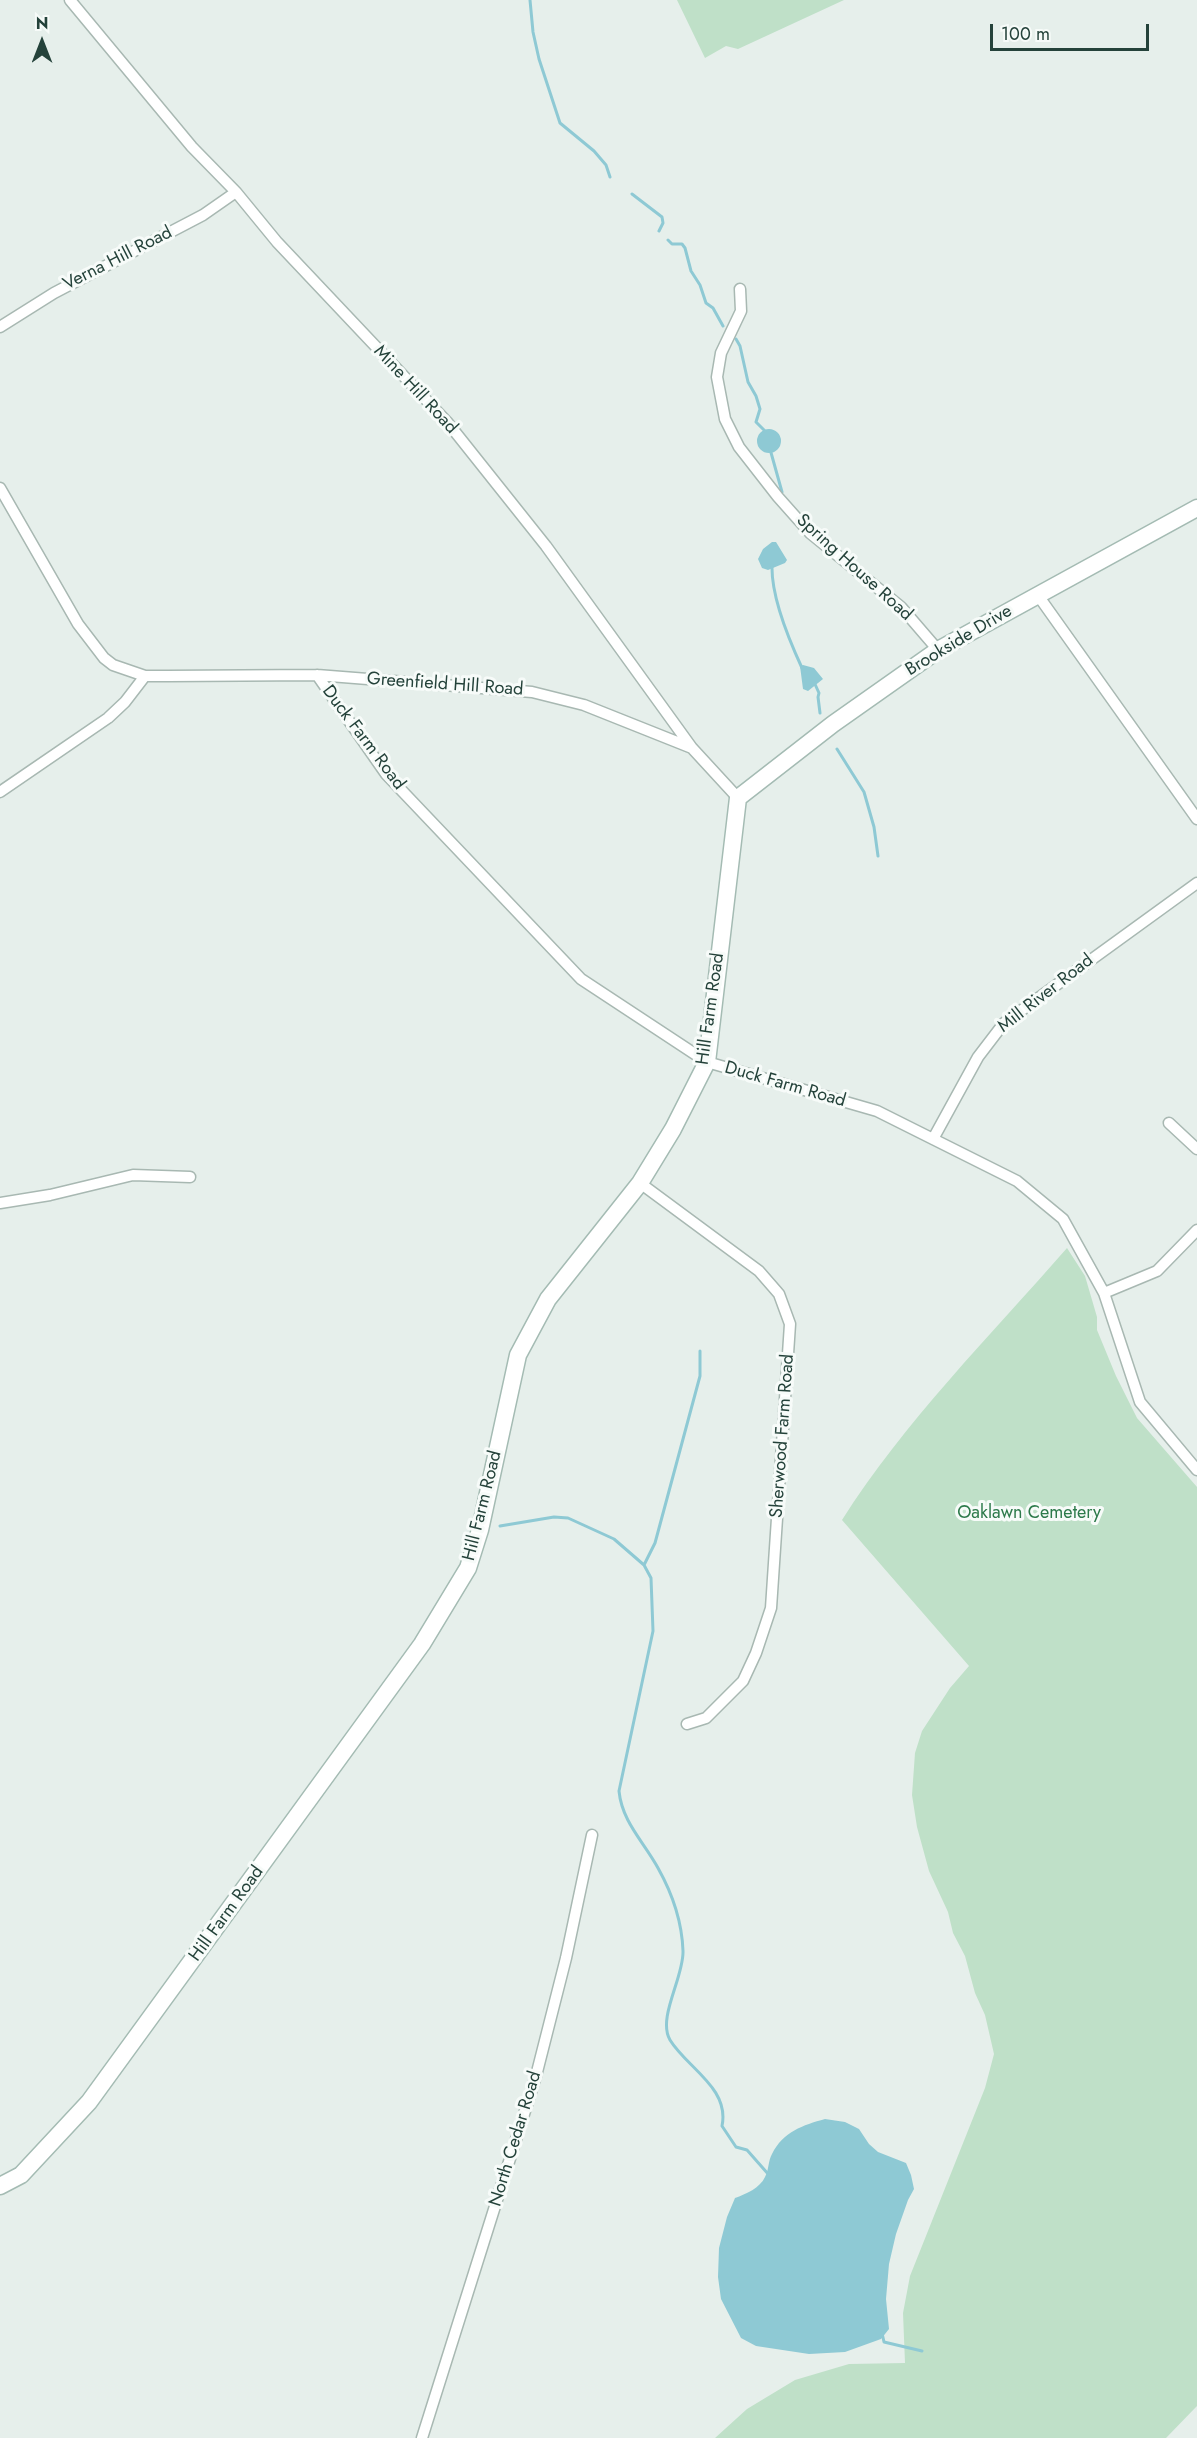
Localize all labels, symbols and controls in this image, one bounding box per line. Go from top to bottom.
north arrow [12,12,72,72]
text: N [36,12,48,35]
scale bar [993,12,1152,50]
text: 100 m [1001,21,1050,47]
street label: Verna Hill Road [60,222,176,296]
street label: Mine Hill Road [368,341,462,439]
street label: Spring House Road [791,510,917,626]
street label: Brookside Drive [902,601,1016,681]
street label: Greenfield Hill Road [366,669,524,701]
street label: Duck Farm Road [317,682,409,794]
street label: Mill River Road [994,950,1098,1038]
street label: Hill Farm Road [692,952,730,1066]
street label: Duck Farm Road [722,1057,848,1113]
street label: Sherwood Farm Road [767,1353,799,1519]
street label: Hill Farm Road [459,1449,507,1563]
park label: Oaklawn Cemetery [957,1503,1101,1525]
street label: Hill Farm Road [185,1862,269,1966]
street label: North Cedar Road [485,2069,547,2209]

